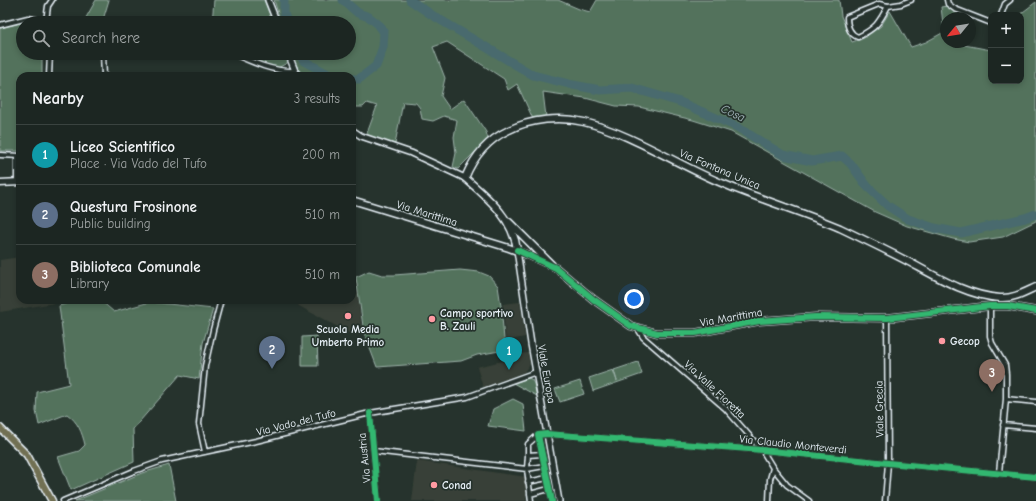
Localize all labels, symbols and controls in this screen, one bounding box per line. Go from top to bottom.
north arrow [940,12,976,48]
map controls [988,12,1024,84]
button: + [988,12,1024,48]
search box [16,16,356,60]
icon: search [30,27,52,49]
text: Search here [62,29,140,47]
button: − [988,48,1024,84]
text: Nearby [32,89,83,108]
text: 3 results [294,91,340,106]
water label: Cosa [719,101,747,125]
text: Liceo Scientifico [70,138,175,156]
text: 1 [42,147,48,162]
text: 200 m [302,147,340,162]
street label: Via Fontana Unica [677,147,762,192]
text: Place · Via Vado del Tufo [70,156,207,171]
text: Questura Frosinone [70,198,197,216]
street label: Via Marittima [395,198,459,229]
text: 2 [42,207,48,222]
text: 510 m [305,207,340,222]
text: Public building [70,216,151,231]
text: Biblioteca Comunale [70,258,201,276]
text: 3 [42,267,48,282]
text: 510 m [305,267,340,282]
text: Library [70,276,109,291]
your location [624,289,644,309]
street label: Via Marittima [699,306,763,329]
place label: Campo sportivo B. Zauli [440,307,514,333]
marker: Scuola Media Umberto Primo [343,311,353,321]
marker: Campo sportivo B. Zauli [427,314,437,324]
place label: Scuola Media Umberto Primo [312,323,384,349]
place label: Gecop [950,335,980,348]
pin: 2 [259,336,285,369]
marker: Gecop [937,336,947,346]
pin: 1 [496,337,522,370]
street label: Viale Europa [535,344,558,404]
street label: Via Valle Fioretta [681,358,748,421]
pin: 3 [979,359,1005,392]
street label: Viale Grecia [873,381,886,437]
street label: Via Vado del Tufo [255,406,337,439]
street label: Via Austria [355,432,374,484]
street label: Via Claudio Monteverdi [739,432,847,457]
place label: Conad [442,479,472,492]
marker: Conad [429,480,439,490]

